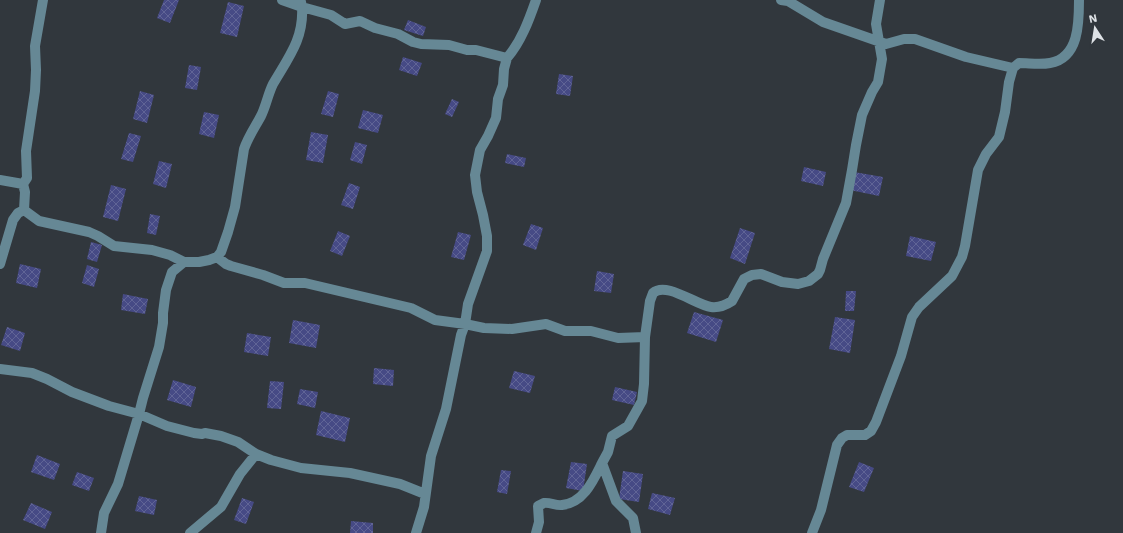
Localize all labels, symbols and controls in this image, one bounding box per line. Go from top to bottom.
north arrow [1075,8,1115,48]
text: N [1088,12,1098,26]

